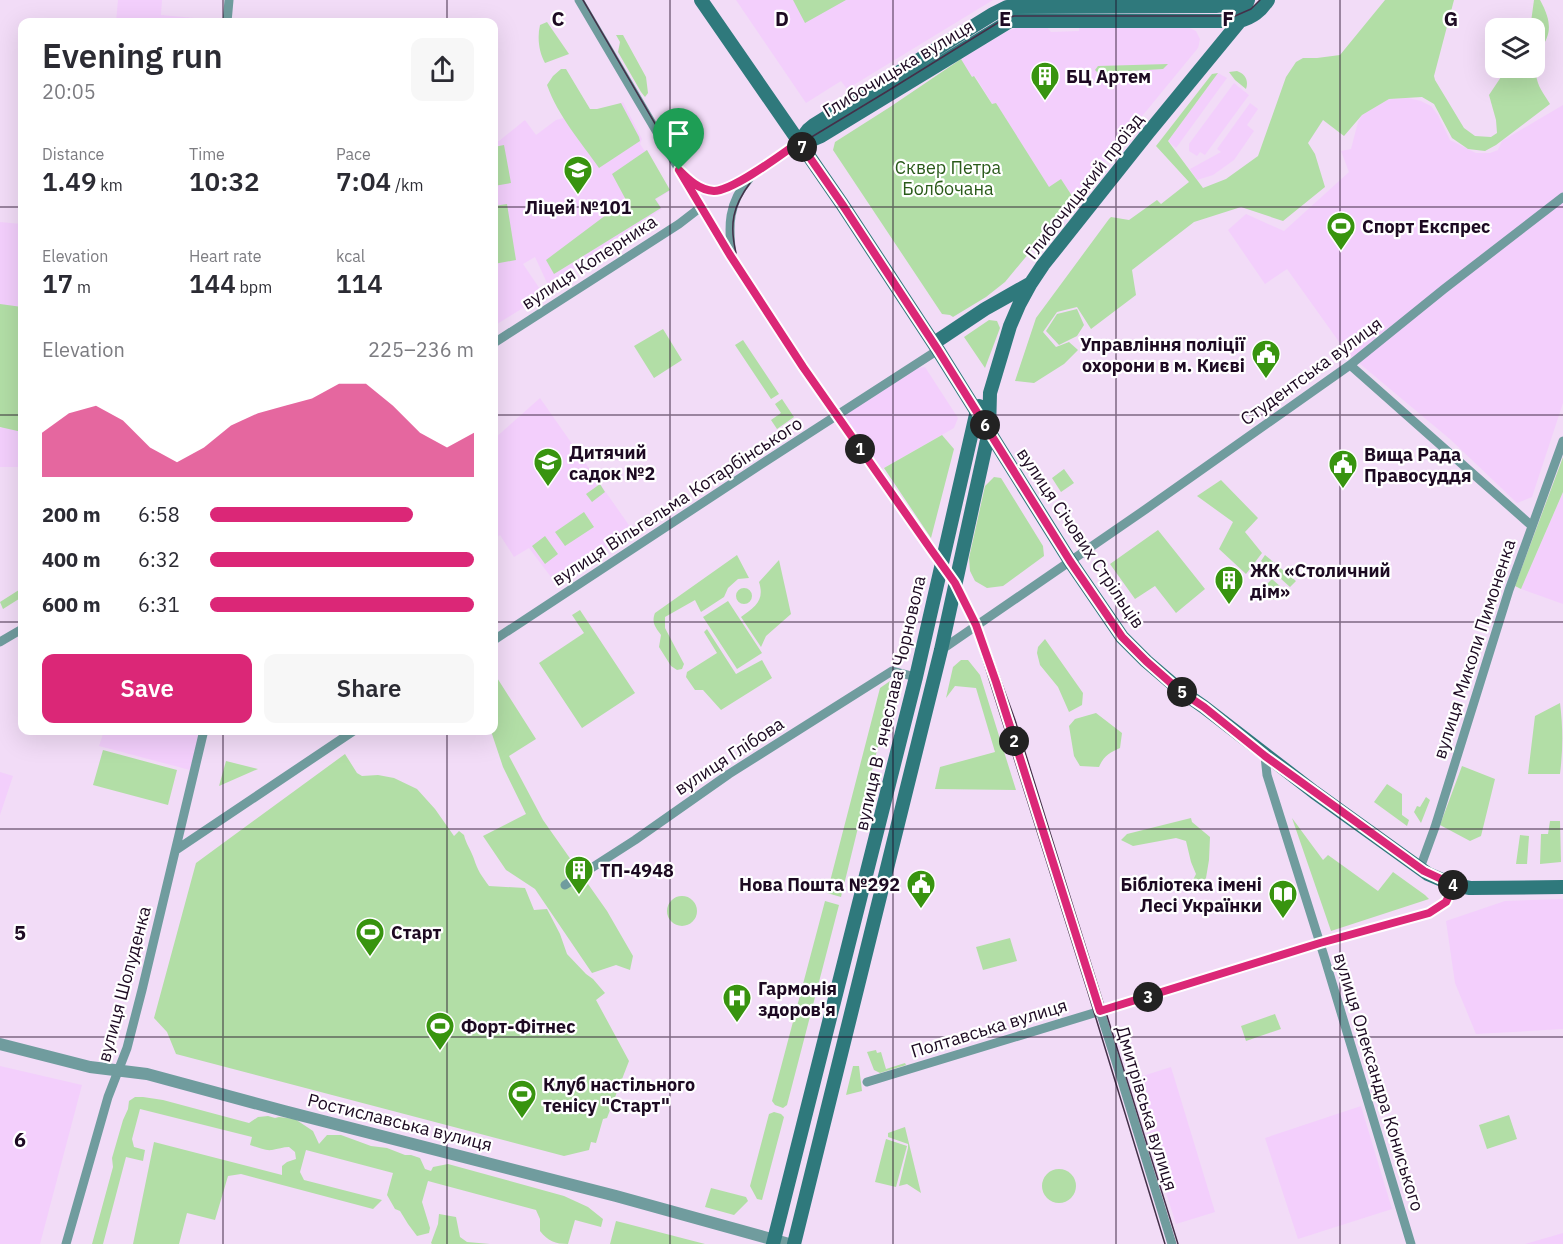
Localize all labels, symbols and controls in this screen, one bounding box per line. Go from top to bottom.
text: C [551,5,565,32]
text: D [775,5,789,32]
text: E [999,5,1011,32]
text: F [1222,5,1234,32]
text: G [1444,5,1458,32]
street label: Глибочицька вулиця [818,14,978,122]
map controls [1485,18,1545,78]
button: layers [1485,18,1545,78]
text: Evening run [42,34,223,77]
button: share [411,38,474,101]
building icon: БЦ Артем [1029,60,1061,102]
place label: БЦ Артем [1066,65,1151,88]
text: 20:05 [42,78,96,105]
pin [653,108,704,170]
street label: Глибочицький проїзд [1020,108,1148,264]
icon: arrive [662,117,695,150]
pin: 7 [787,132,817,162]
text: 7 [797,137,807,157]
text: Distance [42,144,104,164]
text: Time [189,144,225,164]
text: Pace [336,144,371,164]
school or university icon: Ліцей №101 [562,154,594,196]
park label: Сквер Петра Болбочана [895,156,1002,200]
text: 1.49 [42,164,97,198]
text: 10:32 [189,164,260,198]
text: 7:04 [336,164,391,198]
text: km [97,175,123,195]
text: /km [391,175,423,195]
place label: Ліцей №101 [525,196,632,219]
street label: вулиця Коперника [517,209,661,314]
sports icon: Спорт Експрес [1325,210,1357,252]
place label: Спорт Експрес [1362,215,1490,238]
text: Elevation [42,246,108,266]
text: Heart rate [189,246,262,266]
text: kcal [336,246,365,266]
text: 17 [42,266,73,300]
text: 144 [189,266,236,300]
text: 114 [336,266,383,300]
text: m [73,277,91,297]
text: bpm [236,277,272,297]
street label: Студентська вулиця [1236,312,1386,430]
place label: Управління поліції охорони в м. Києві [1080,333,1246,377]
text: Elevation [42,336,125,363]
text: 225–236 m [368,336,474,363]
public building icon: Управління поліції охорони в м. Києві [1250,338,1282,380]
pin: 6 [970,410,1000,440]
street label: вулиця Вільгельма Котарбінського [548,411,806,591]
text: 6 [980,415,990,435]
pin: 1 [845,434,875,464]
text: 1 [855,439,865,459]
place label: Дитячий садок №2 [569,441,655,485]
street label: вулиця Січових Стрільців [1012,443,1150,633]
place label: Вища Рада Правосуддя [1364,443,1471,487]
school or university icon: Дитячий садок №2 [532,446,564,488]
public building icon: Вища Рада Правосуддя [1327,448,1359,490]
text: 200 m [42,501,101,528]
text: 6:58 [138,501,180,528]
street label: вулиця Миколи Пимоненка [1428,536,1521,762]
text: 400 m [42,546,101,573]
text: 6:32 [138,546,180,573]
place label: ЖК «Столичний дім» [1250,559,1391,603]
building icon: ЖК «Столичний дім» [1213,564,1245,606]
street label: вулиця Вʼячеслава Чорновола [849,573,931,833]
text: 600 m [42,591,101,618]
text: 6:31 [138,591,180,618]
button: Save [42,654,252,723]
button: Share [264,654,474,723]
pin: 5 [1167,677,1197,707]
text: 5 [1177,682,1187,702]
street label: вулиця Глібова [670,712,788,800]
pin: 2 [999,726,1029,756]
text: 2 [1009,731,1019,751]
building icon: ТП-4948 [563,854,595,896]
place label: ТП-4948 [600,859,674,882]
public building icon: Нова Пошта №292 [905,868,937,910]
pin: 4 [1438,870,1468,900]
place label: Нова Пошта №292 [739,873,900,896]
place label: Бібліотека імені Лесі Українки [1120,873,1262,917]
text: 4 [1448,875,1458,895]
library icon: Бібліотека імені Лесі Українки [1267,878,1299,920]
street label: вулиця Шолуденка [92,903,156,1065]
sports icon: Старт [354,916,386,958]
text: 5 [14,919,26,946]
place label: Старт [391,921,442,944]
street label: вулиця Олександра Кониського [1329,950,1429,1214]
place label: Гармонія здоров'я [758,977,837,1021]
hospital icon: Гармонія здоров'я [721,982,753,1024]
pin: 3 [1133,982,1163,1012]
text: 3 [1143,987,1153,1007]
street label: Полтавська вулиця [908,993,1070,1063]
sports icon: Форт-Фітнес [424,1010,456,1052]
place label: Форт-Фітнес [461,1015,575,1038]
street label: Дмитрівська вулиця [1111,1023,1183,1193]
place label: Клуб настільного тенісу "Старт" [543,1073,695,1117]
sports icon: Клуб настільного тенісу "Старт" [506,1078,538,1120]
street label: Ростиславська вулиця [305,1088,495,1156]
text: 6 [14,1126,26,1153]

